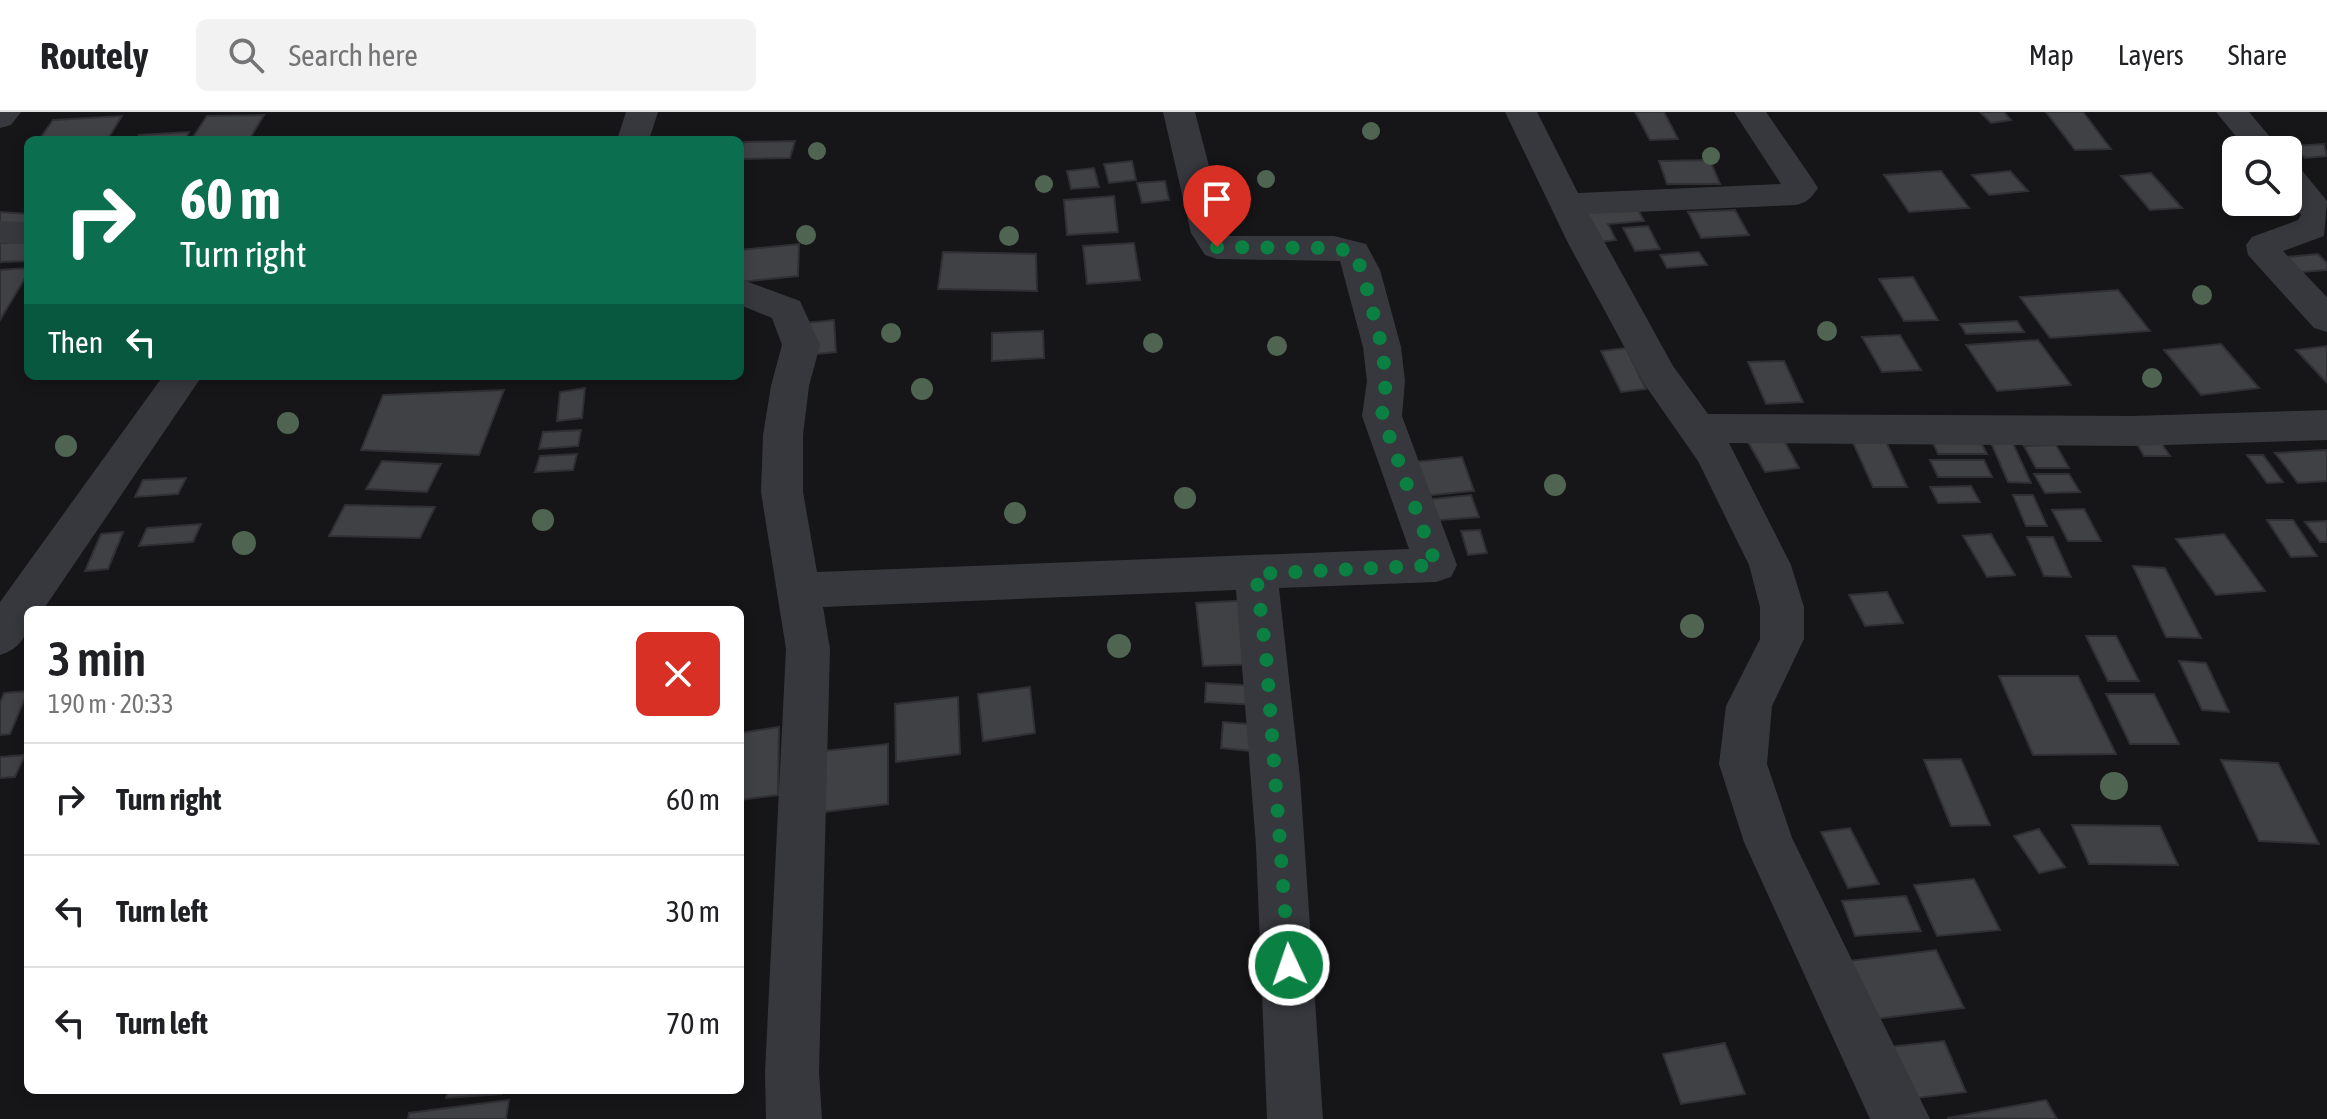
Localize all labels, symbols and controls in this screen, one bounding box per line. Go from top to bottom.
search box [196,19,756,91]
icon: search [224,33,268,77]
text: Routely [40,34,148,77]
text: Search here [288,38,418,72]
text: Map [2029,39,2074,71]
text: Layers [2118,39,2184,71]
text: Share [2228,39,2287,71]
map controls [2222,136,2302,216]
button: search [2222,136,2302,216]
pin [1183,165,1251,247]
text: 60 m [180,167,281,231]
icon: right [48,168,152,272]
icon: arrive [1195,177,1239,221]
text: Turn right [180,233,307,275]
icon: left [119,320,163,364]
text: Then [48,325,103,359]
text: 3 min [48,631,146,686]
button: close [636,632,720,716]
text: 190 m · 20:33 [48,689,174,719]
icon: right [48,777,92,821]
text: Turn right [116,782,222,816]
text: 60 m [666,782,720,816]
icon: left [48,889,92,933]
text: Turn left [116,894,208,928]
text: 30 m [666,894,720,928]
position arrow [1247,923,1331,1007]
icon: left [48,1001,92,1045]
text: Turn left [116,1006,208,1040]
text: 70 m [666,1006,720,1040]

